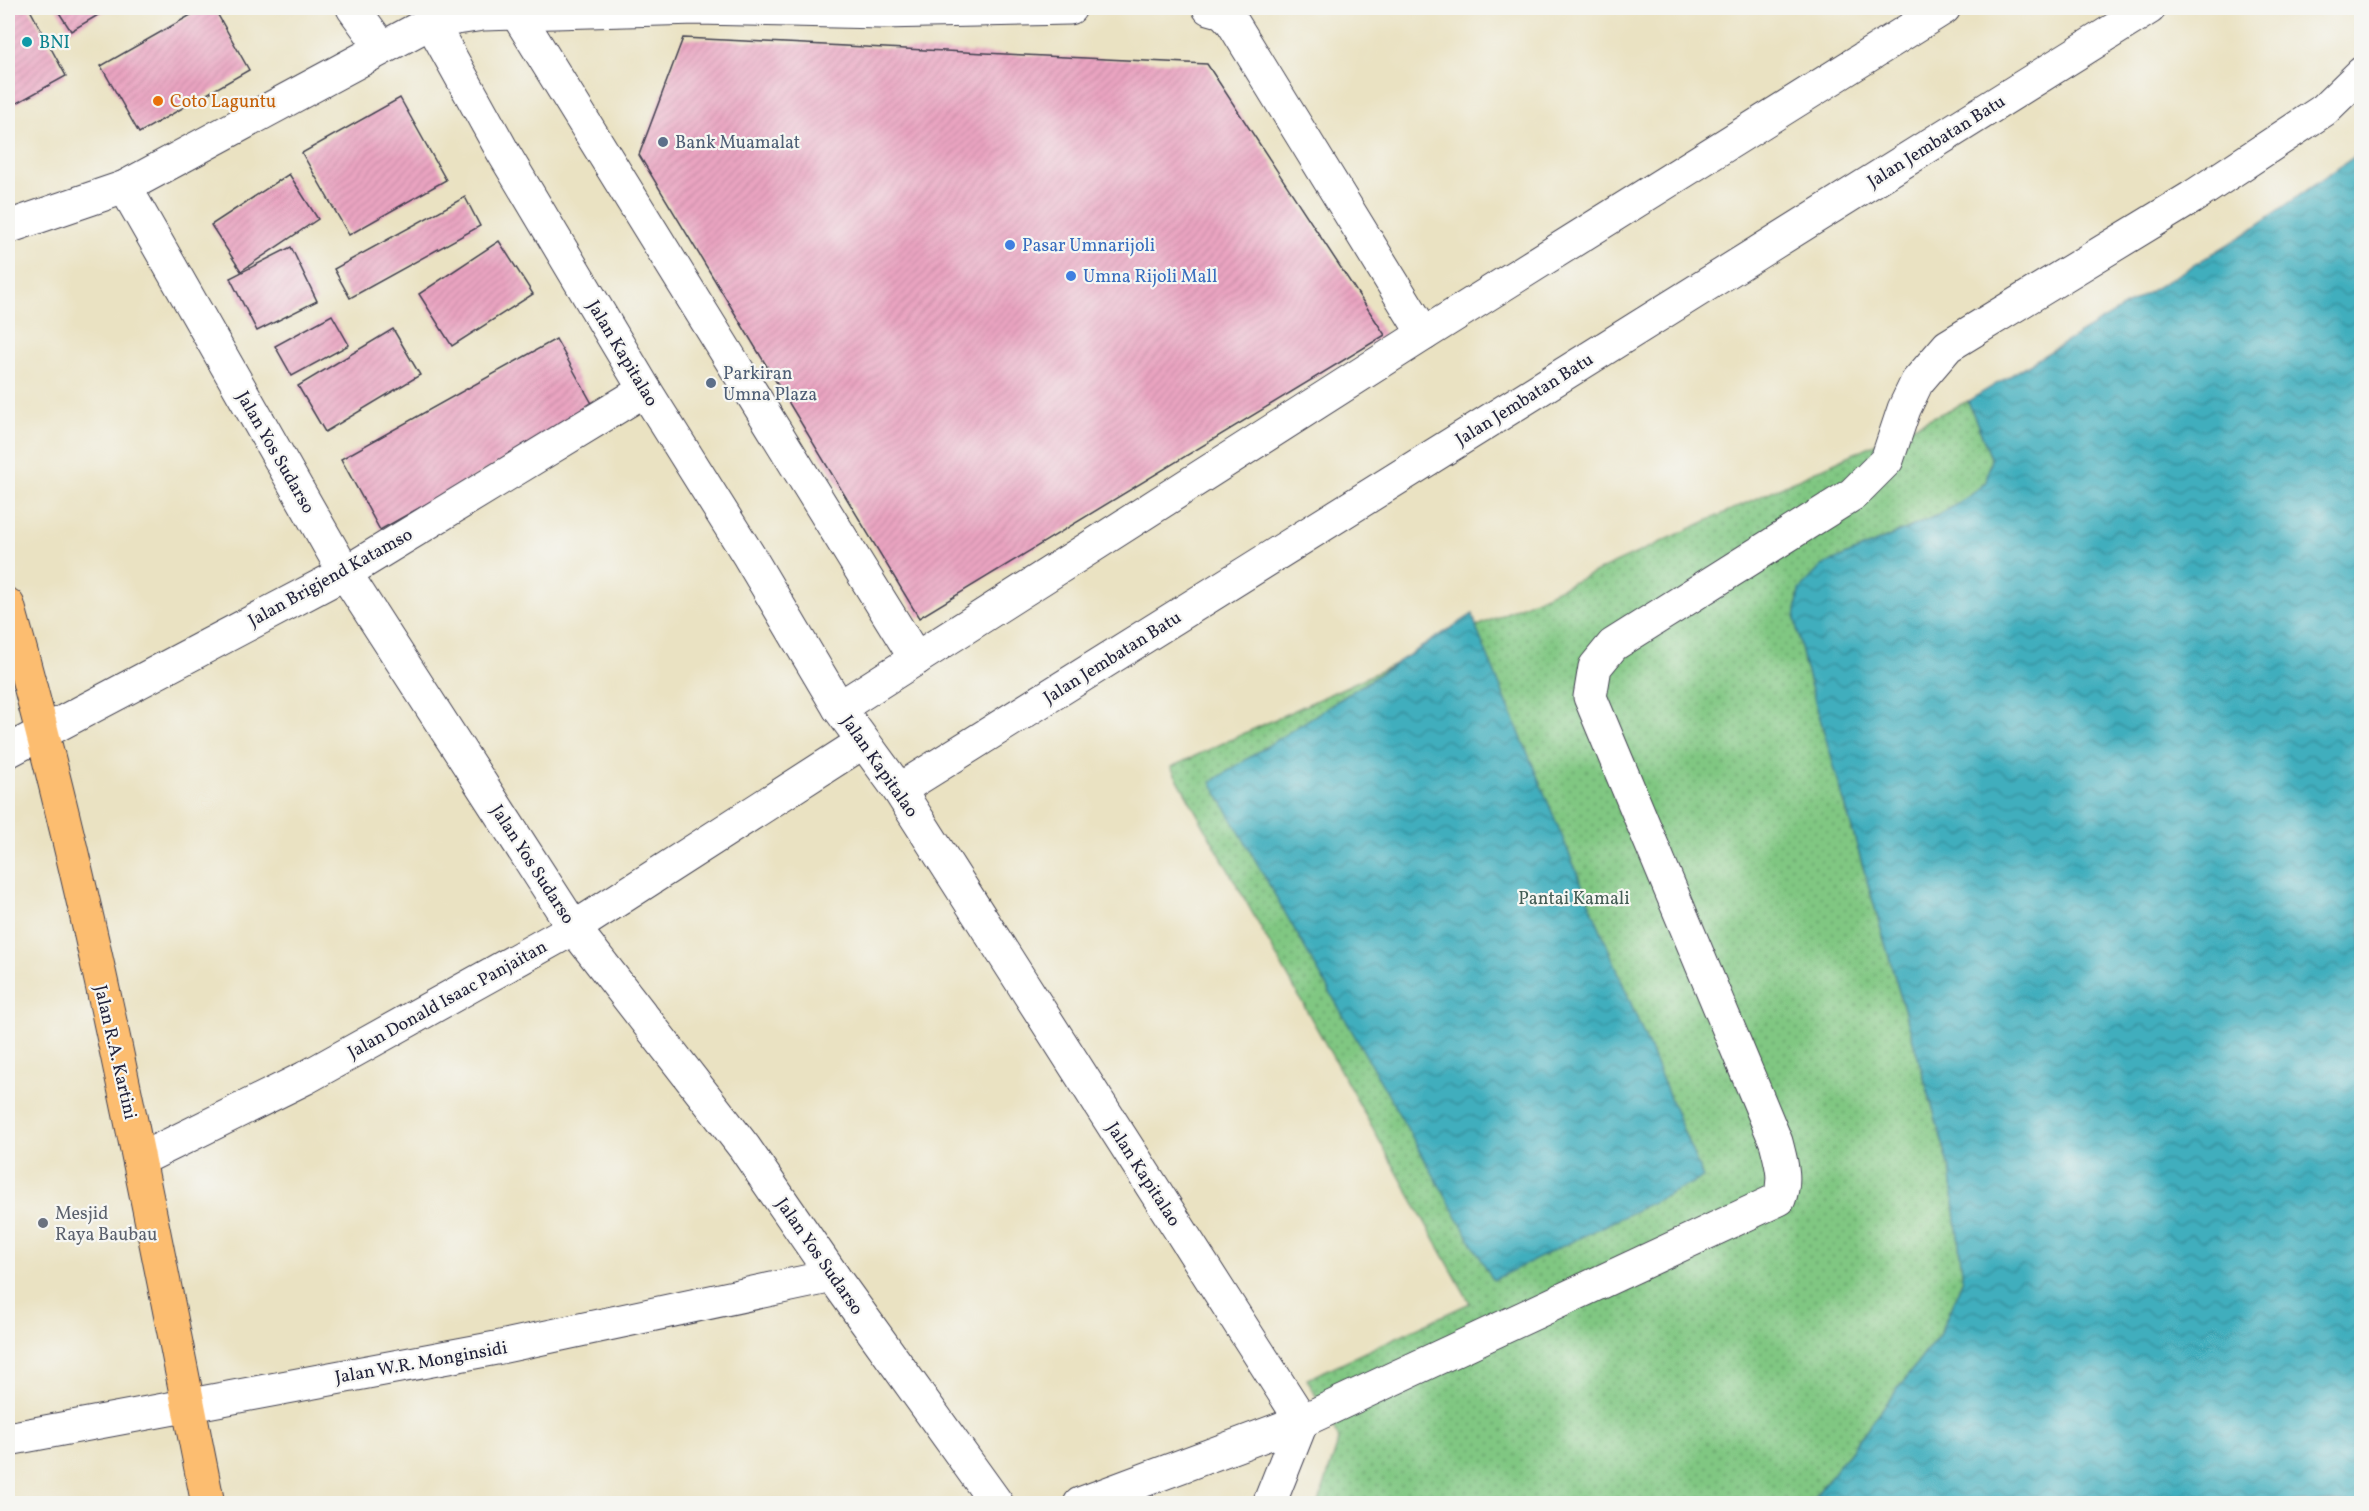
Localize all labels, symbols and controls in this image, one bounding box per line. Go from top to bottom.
place label: BNI [39,31,70,56]
marker: BNI [20,35,34,49]
place label: Coto Laguntu [170,90,276,115]
street label: Jalan Jembatan Batu [1863,90,2011,195]
marker: Coto Laguntu [151,94,165,108]
place label: Bank Muamalat [675,131,800,156]
marker: Bank Muamalat [656,135,670,149]
place label: Pasar Umnarijoli [1022,234,1155,259]
marker: Pasar Umnarijoli [1003,238,1017,252]
place label: Umna Rijoli Mall [1083,265,1217,290]
marker: Umna Rijoli Mall [1064,269,1078,283]
street label: Jalan Kapitalao [580,296,663,412]
street label: Jalan Jembatan Batu [1451,348,1599,453]
place label: Parkiran Umna Plaza [723,362,817,408]
marker: Parkiran Umna Plaza [704,376,718,390]
street label: Jalan Yos Sudarso [229,387,320,519]
street label: Jalan Brigjend Katamso [244,523,417,634]
street label: Jalan Jembatan Batu [1039,606,1187,711]
street label: Jalan Kapitalao [834,711,923,823]
street label: Jalan Yos Sudarso [484,800,580,929]
park label: Pantai Kamali [1518,887,1630,912]
street label: Jalan Donald Isaac Panjaitan [344,935,552,1066]
street label: Jalan R.A. Kartini [87,983,142,1122]
street label: Jalan Kapitalao [1100,1118,1186,1232]
street label: Jalan Yos Sudarso [769,1193,868,1320]
place label: Mesjid Raya Baubau [55,1202,157,1248]
marker: Mesjid Raya Baubau [36,1216,50,1230]
street label: Jalan W.R. Monginsidi [333,1336,510,1391]

